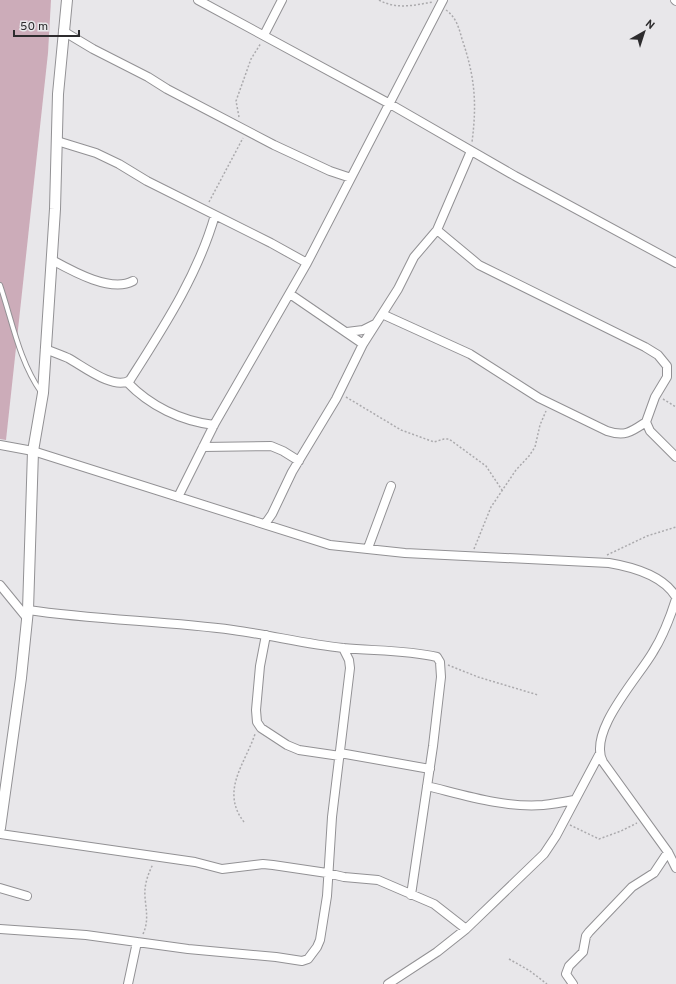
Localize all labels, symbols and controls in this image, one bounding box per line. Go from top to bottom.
scale bar [14,12,79,38]
north arrow [624,12,664,52]
text: N [642,17,657,33]
text: 50 m [20,19,48,35]

